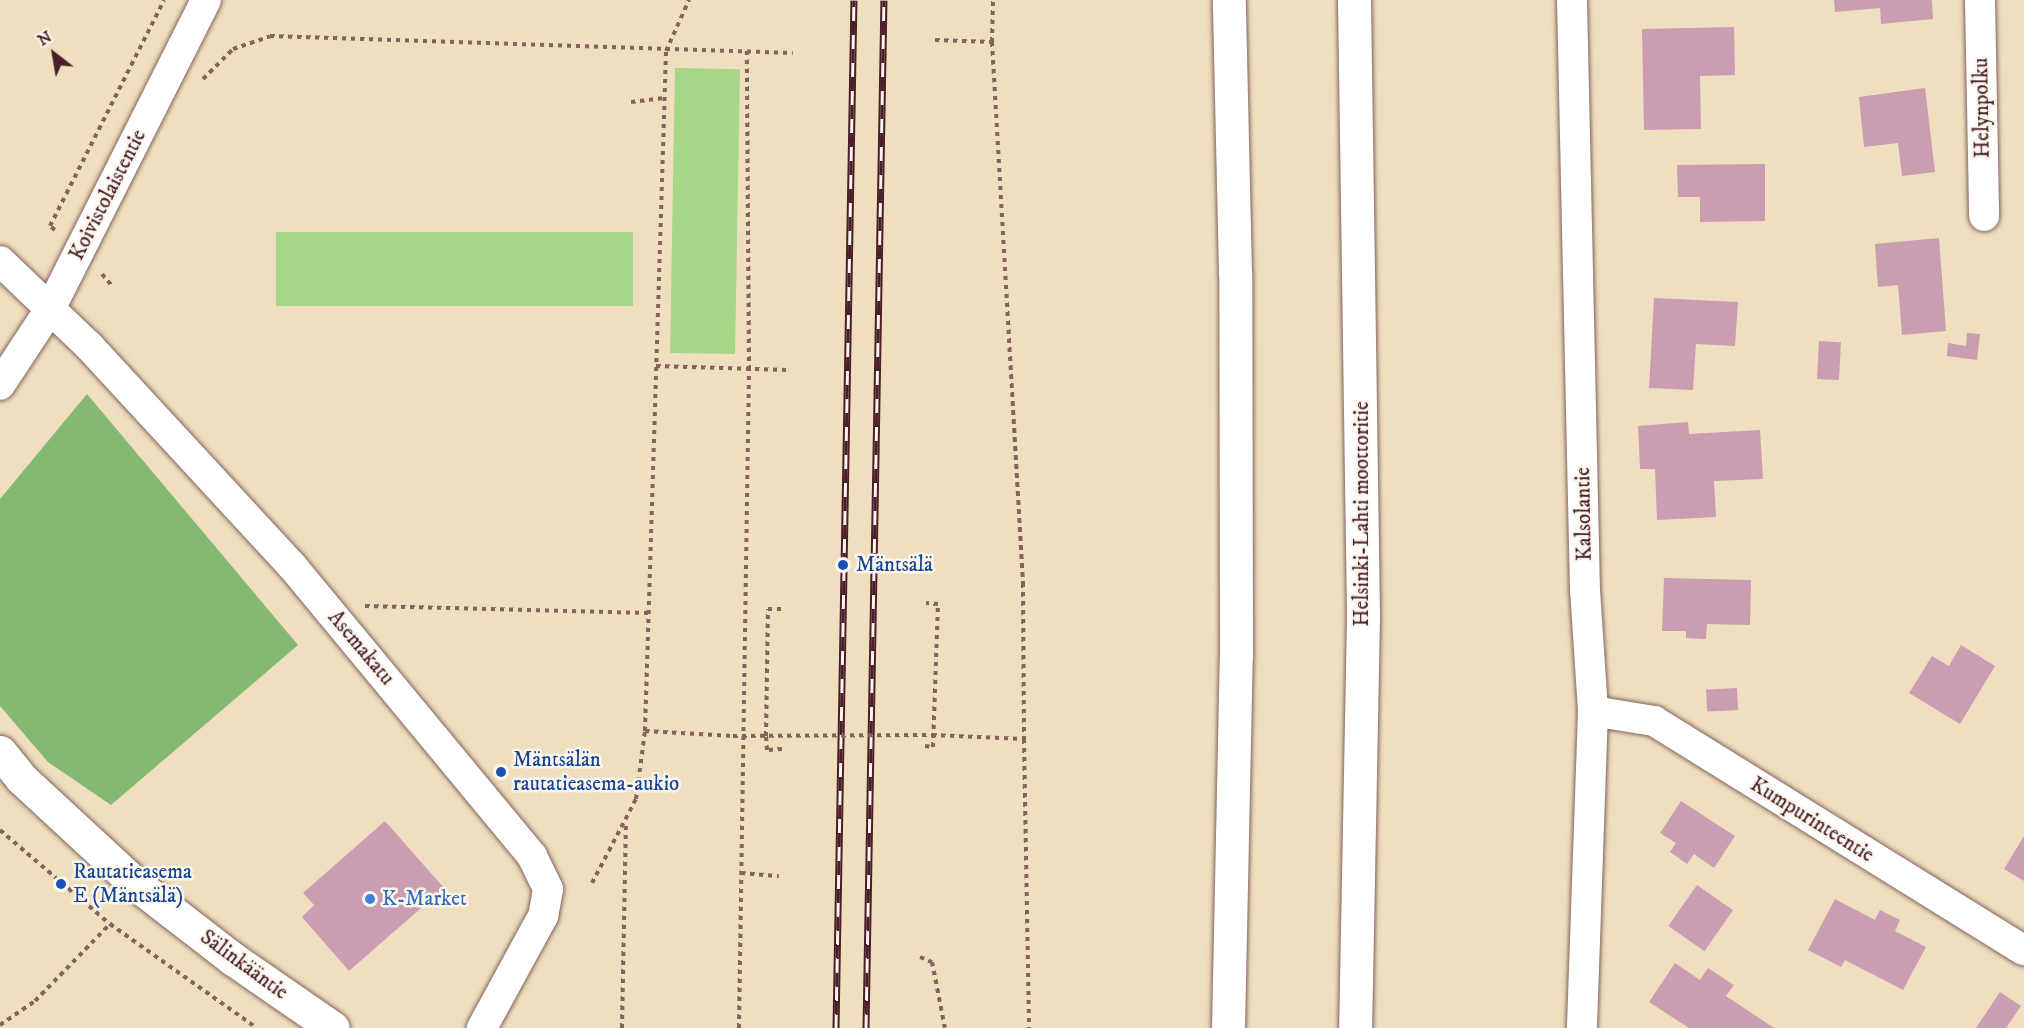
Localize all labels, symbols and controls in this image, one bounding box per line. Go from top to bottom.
north arrow [24,24,84,84]
text: N [34,27,56,51]
street label: Helynpolku [1969,58,1995,158]
street label: Koivistolaistentie [64,125,152,265]
street label: Helsinki-Lahti moottoritie [1349,401,1375,627]
street label: Kalsolantie [1571,467,1597,561]
place label: Mäntsälä [856,552,933,578]
marker: Mäntsälä [834,556,852,574]
street label: Asemakatu [322,605,400,691]
place label: Mäntsälän rautatieasema-aukio [513,747,679,797]
marker: Mäntsälän rautatieasema-aukio [494,765,508,779]
street label: Kumpurinteentie [1746,772,1878,868]
place label: Rautatieasema E (Mäntsälä) [73,859,192,909]
marker: Rautatieasema E (Mäntsälä) [54,877,68,891]
place label: K-Market [382,886,467,912]
marker: K-Market [363,892,377,906]
street label: Sälinkääntie [195,925,293,1005]

